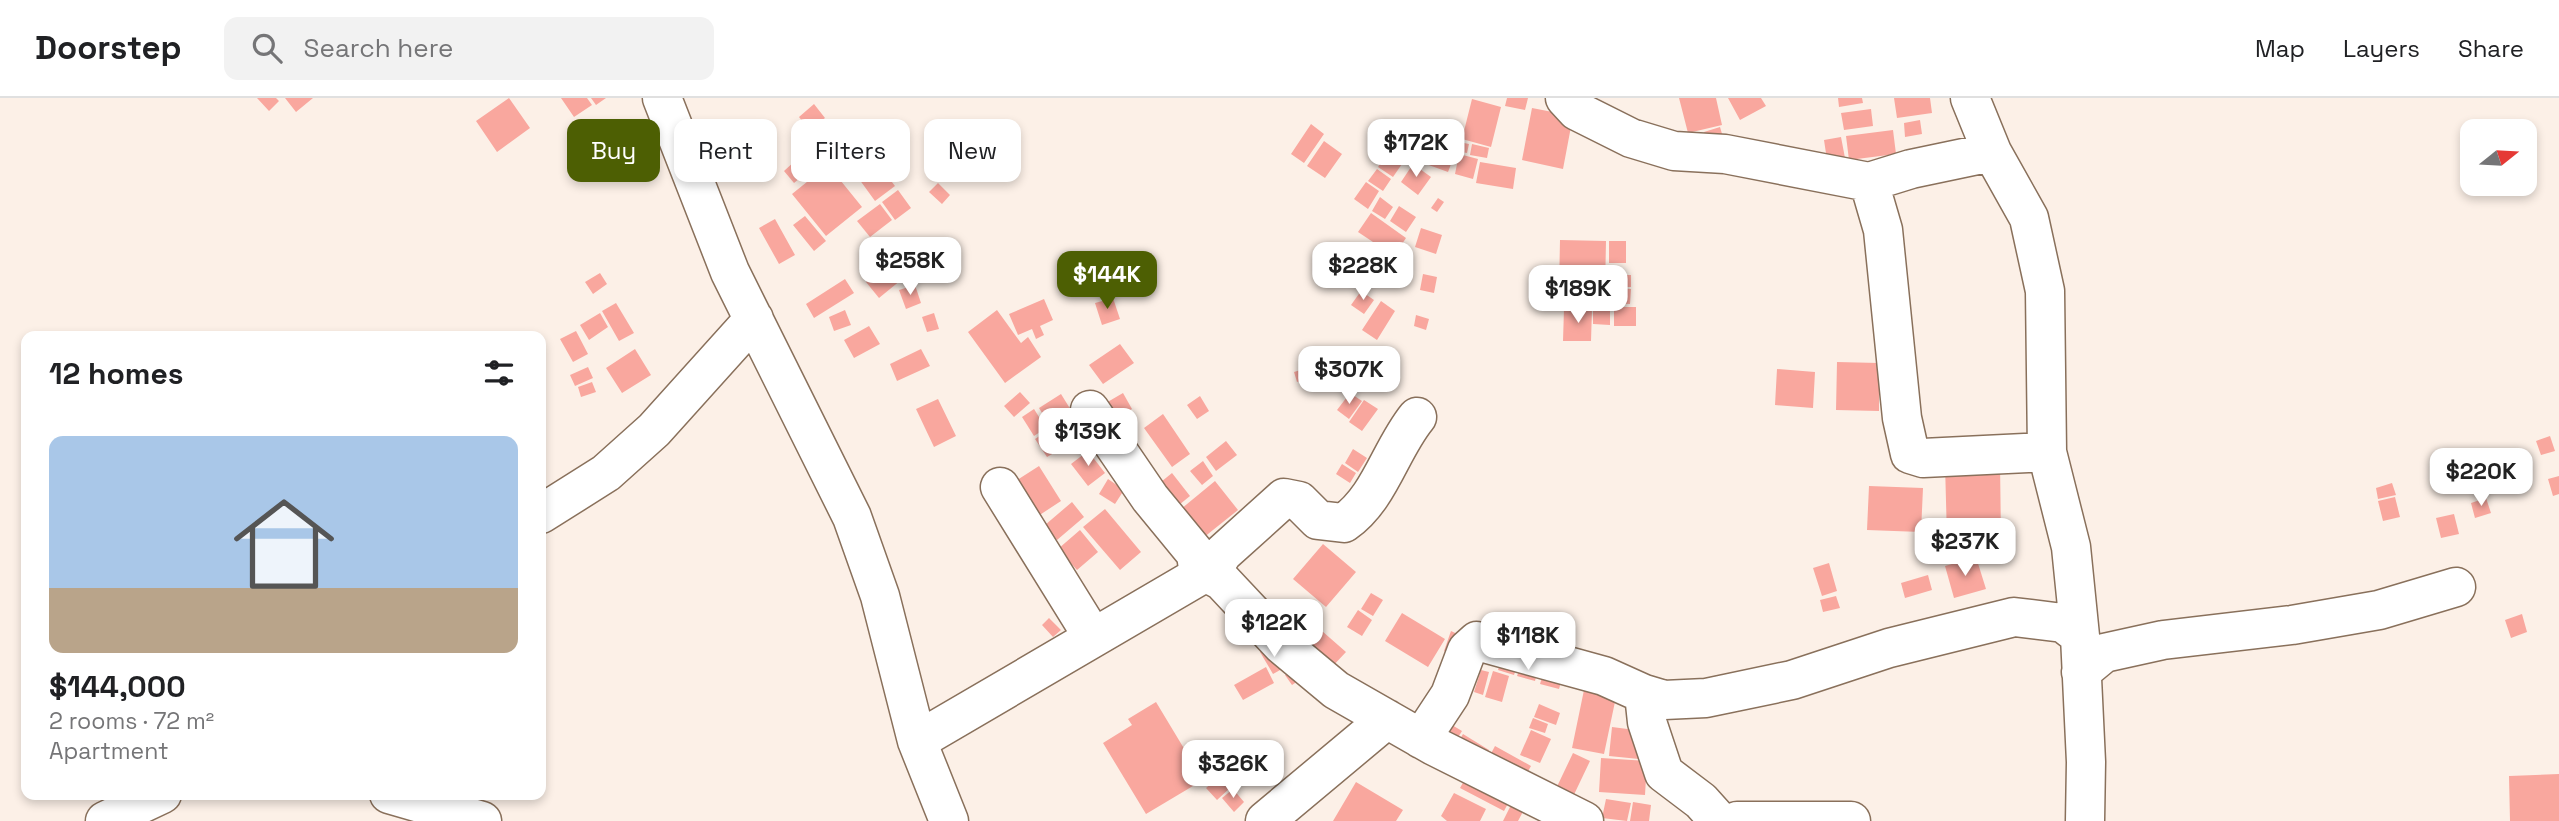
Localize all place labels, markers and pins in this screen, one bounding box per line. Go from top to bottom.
pin: $172K [1367,120,1465,179]
pin: $258K [861,238,959,297]
pin: $228K [1314,242,1412,302]
pin: $144K [1058,252,1156,311]
pin: $189K [1529,266,1627,325]
pin: $307K [1300,346,1398,406]
pin: $139K [1039,408,1137,468]
pin: $220K [2432,448,2530,508]
pin: $237K [1916,518,2014,578]
pin: $122K [1225,600,1323,659]
pin: $118K [1479,612,1577,672]
pin: $326K [1184,740,1282,800]

